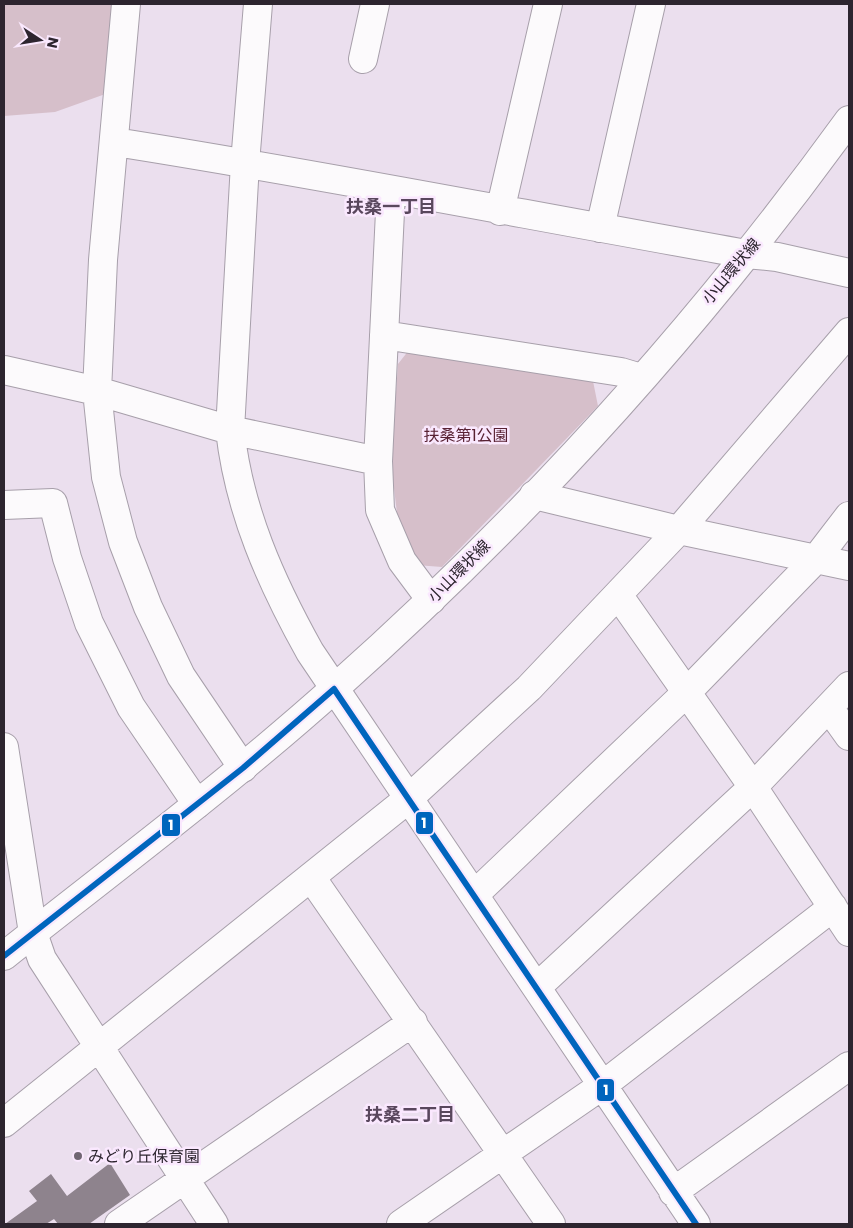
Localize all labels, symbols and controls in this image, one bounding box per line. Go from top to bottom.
north arrow [15,15,65,65]
text: N [42,35,64,50]
district label: 扶桑一丁目 [346,194,436,219]
street label: 小山環状線 [696,233,766,309]
park label: 扶桑第1公園 [423,424,509,447]
street label: 小山環状線 [423,535,495,607]
line badge: 1 [415,811,434,835]
line badge: 1 [161,813,181,837]
text: 1 [421,813,427,833]
text: 1 [168,815,174,835]
line badge: 1 [596,1078,615,1102]
text: 1 [603,1080,609,1100]
district label: 扶桑二丁目 [365,1102,455,1127]
place label: みどり丘保育園 [88,1145,200,1168]
marker: みどり丘保育園 [72,1150,84,1162]

